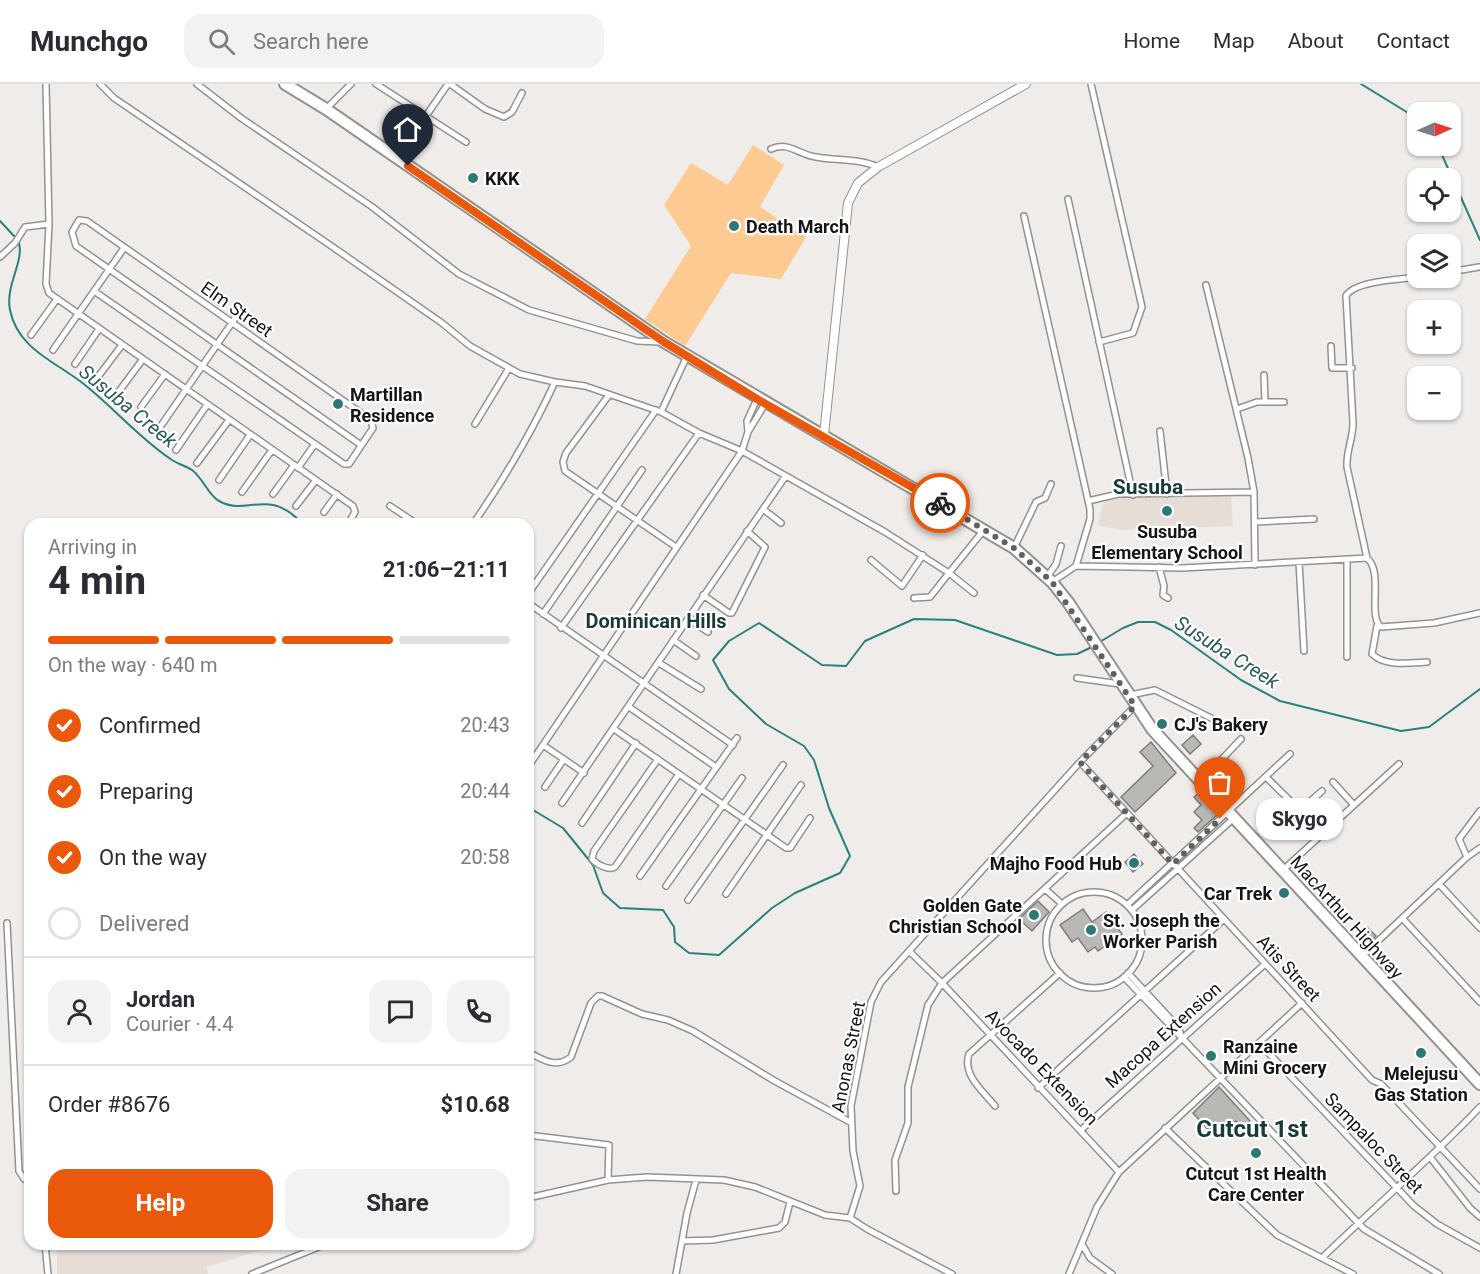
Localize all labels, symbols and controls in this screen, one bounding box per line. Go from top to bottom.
search box [184,14,604,68]
text: Munchgo [30,25,148,58]
icon: search [205,25,238,58]
text: Search here [253,29,369,54]
text: Home [1124,29,1180,53]
text: Map [1213,29,1255,53]
text: About [1288,29,1344,53]
text: Contact [1377,29,1450,53]
north arrow [1407,102,1461,156]
map controls [1407,102,1461,420]
pin [382,104,433,166]
icon: home [391,113,424,146]
place label: KKK [485,168,520,189]
button: locate [1407,168,1461,222]
marker: KKK [466,171,480,185]
place label: Death March [746,216,849,237]
marker: Death March [727,219,741,233]
button: layers [1407,234,1461,288]
street label: Elm Street [197,277,277,341]
button: + [1407,300,1461,354]
water label: Susuba Creek [74,359,183,453]
button: − [1407,366,1461,420]
place label: Martillan Residence [350,384,435,426]
marker: Martillan Residence [331,397,345,411]
courier [910,473,970,533]
district label: Susuba [1113,475,1183,499]
icon: bike [924,487,957,520]
marker: Susuba Elementary School [1160,504,1174,518]
place label: Susuba Elementary School [1091,521,1243,563]
text: Arriving in [48,535,137,559]
text: 21:06–21:11 [383,557,510,582]
text: 4 min [48,558,146,604]
district label: Dominican Hills [586,609,727,633]
water label: Susuba Creek [1170,610,1285,694]
text: On the way · 640 m [48,653,217,677]
icon: check [48,709,81,742]
text: Confirmed [99,713,201,738]
text: 20:43 [460,713,510,737]
place label: CJ's Bakery [1174,714,1269,735]
marker: CJ's Bakery [1155,717,1169,731]
pin [1194,757,1245,819]
icon: bag [1203,766,1236,799]
icon: check [48,775,81,808]
text: Preparing [99,779,193,804]
text: 20:44 [460,779,510,803]
callout: Skygo [1256,798,1343,840]
text: Skygo [1272,807,1327,831]
icon: check [48,841,81,874]
text: On the way [99,845,207,870]
text: 20:58 [460,845,510,869]
street label: MacArthur Highway [1286,851,1408,983]
place label: Majho Food Hub [990,853,1122,874]
marker: Majho Food Hub [1127,856,1141,870]
place label: Car Trek [1204,883,1272,904]
marker: Car Trek [1277,886,1291,900]
place label: Golden Gate Christian School [889,895,1022,937]
marker: Golden Gate Christian School [1027,908,1041,922]
place label: St. Joseph the Worker Parish [1103,910,1220,952]
text: Delivered [99,911,189,936]
marker: St. Joseph the Worker Parish [1084,923,1098,937]
street label: Atis Street [1253,930,1325,1006]
street label: Macopa Extension [1101,978,1225,1092]
button: person [48,980,111,1043]
button: chat [369,980,432,1043]
button: phone [447,980,510,1043]
text: Jordan [126,987,195,1012]
street label: Anonas Street [827,999,869,1114]
street label: Avocado Extension [981,1005,1103,1129]
text: Courier · 4.4 [126,1012,233,1036]
place label: Ranzaine Mini Grocery [1223,1036,1327,1078]
marker: Melejusu Gas Station [1414,1046,1428,1060]
marker: Ranzaine Mini Grocery [1204,1049,1218,1063]
place label: Melejusu Gas Station [1374,1063,1468,1105]
street label: Sampaloc Street [1321,1088,1428,1198]
text: Order #8676 [48,1092,170,1117]
text: $10.68 [441,1092,510,1117]
district label: Cutcut 1st [1196,1115,1308,1143]
marker: Cutcut 1st Health Care Center [1249,1146,1263,1160]
place label: Cutcut 1st Health Care Center [1185,1163,1327,1205]
button: Help [48,1169,273,1238]
button: Share [285,1169,510,1238]

